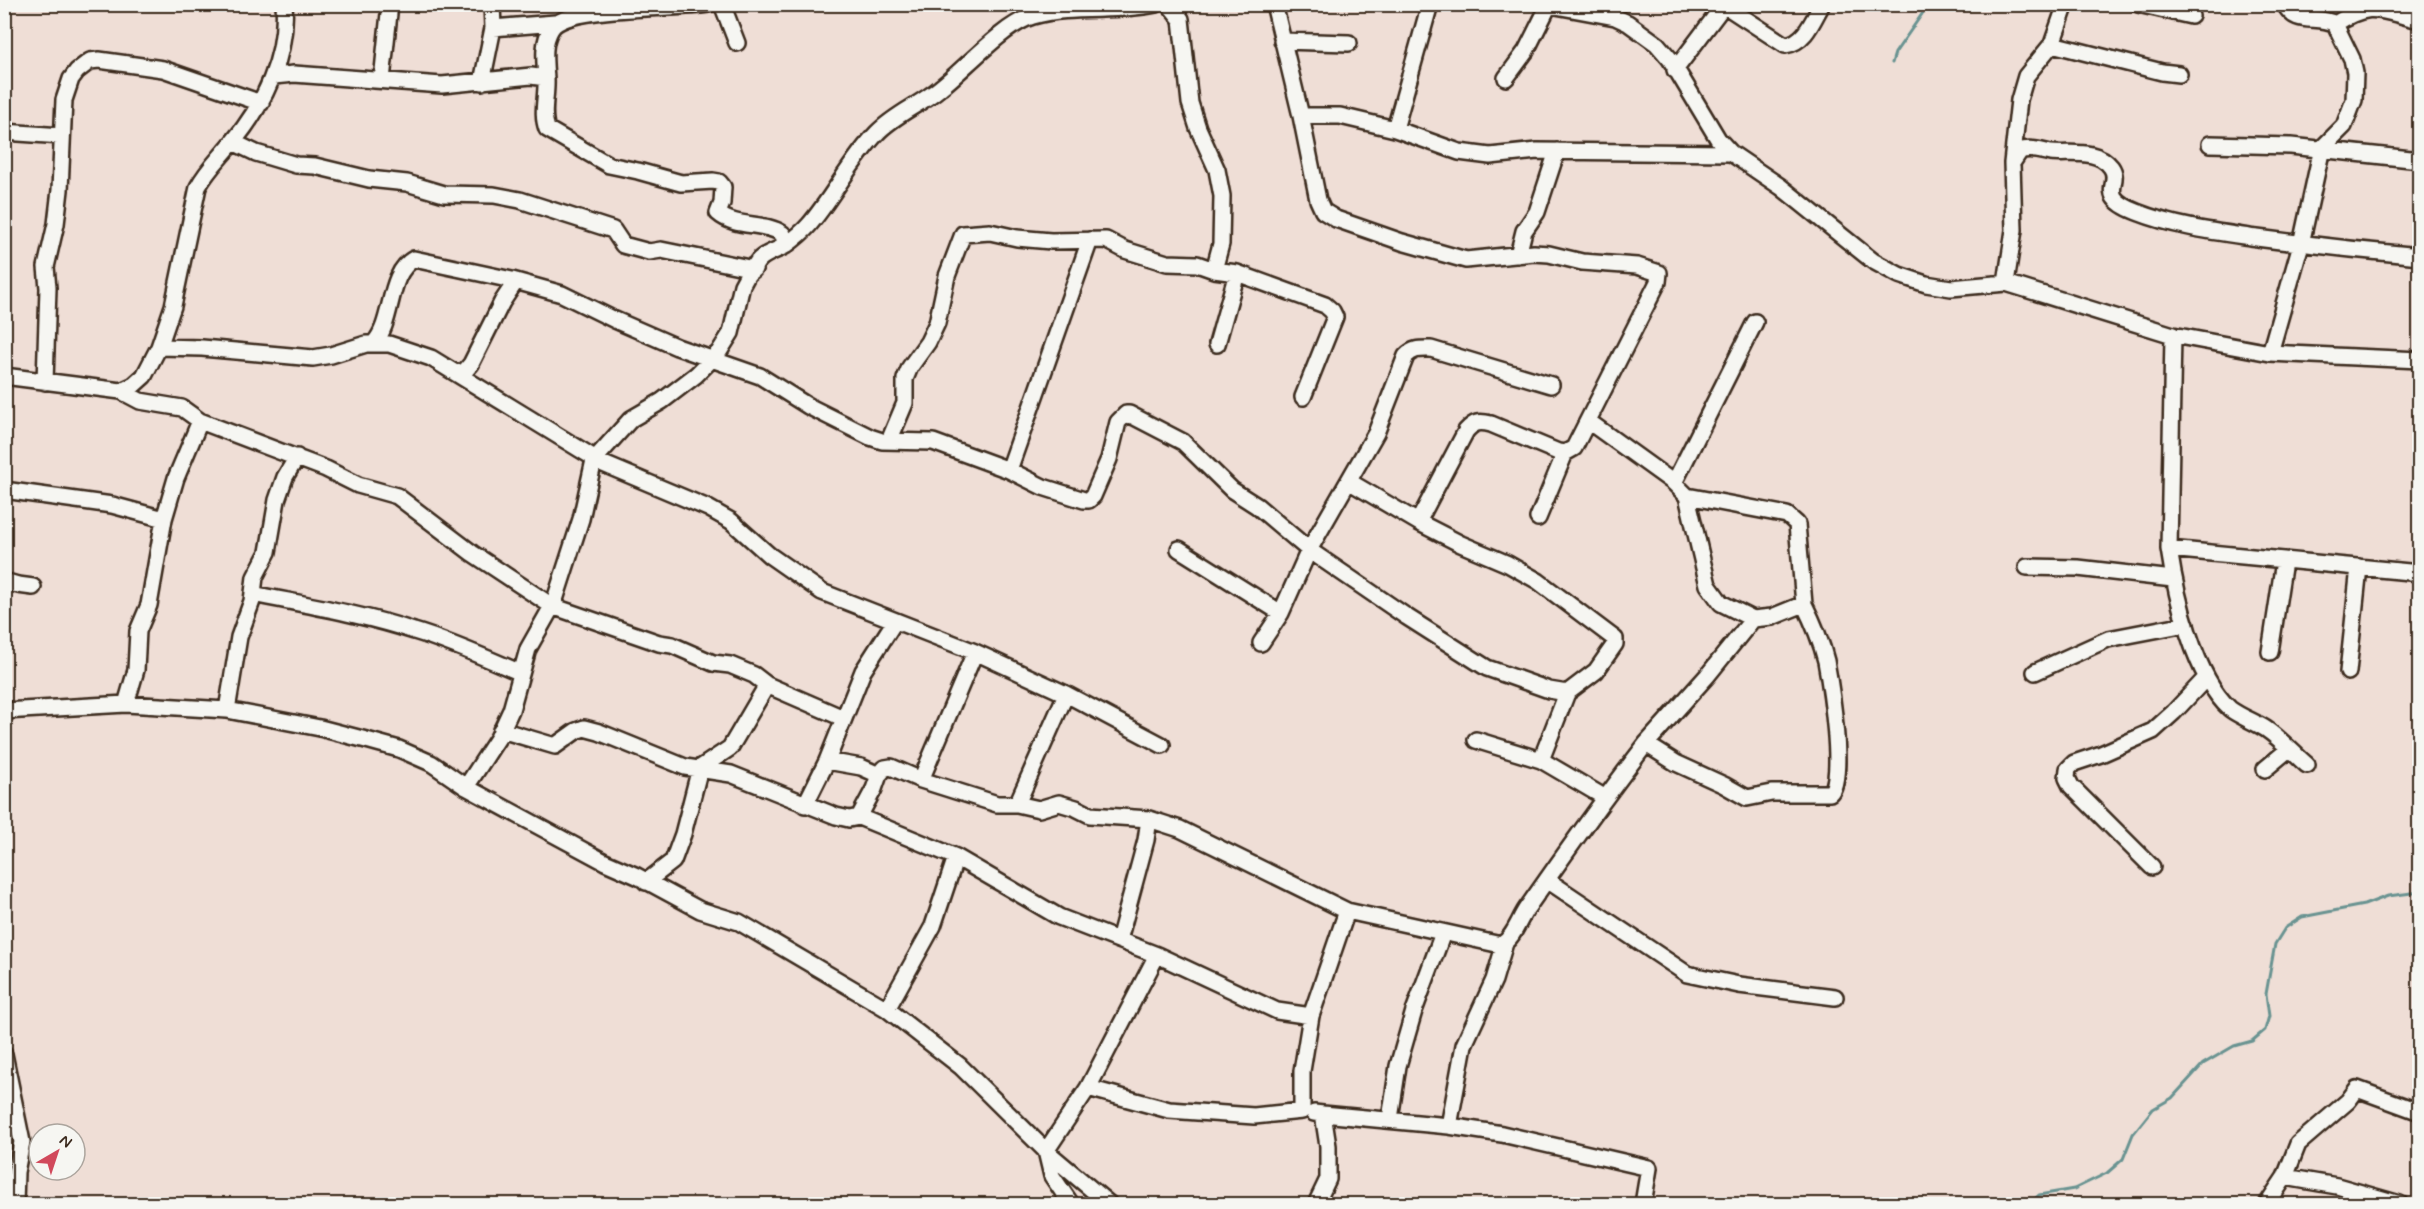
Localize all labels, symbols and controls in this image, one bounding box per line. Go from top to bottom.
north arrow [27,1122,87,1182]
text: N [55,1130,76,1153]

